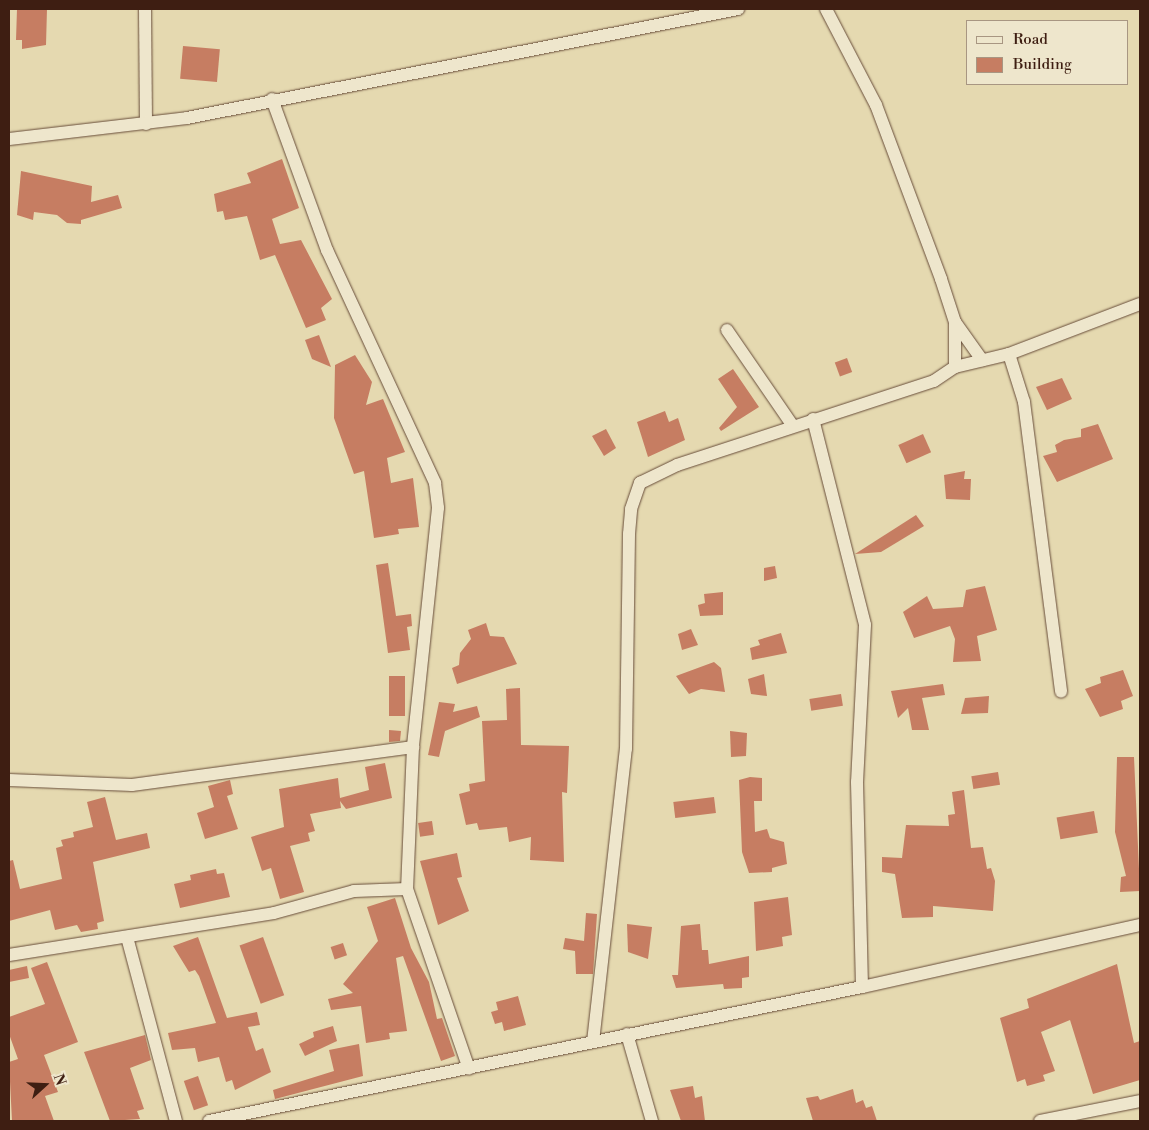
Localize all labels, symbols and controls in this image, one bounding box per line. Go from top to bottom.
legend [966,20,1129,85]
text: Road [1013,30,1048,49]
text: Building [1013,55,1072,74]
north arrow [20,1060,70,1110]
text: N [49,1072,69,1088]

